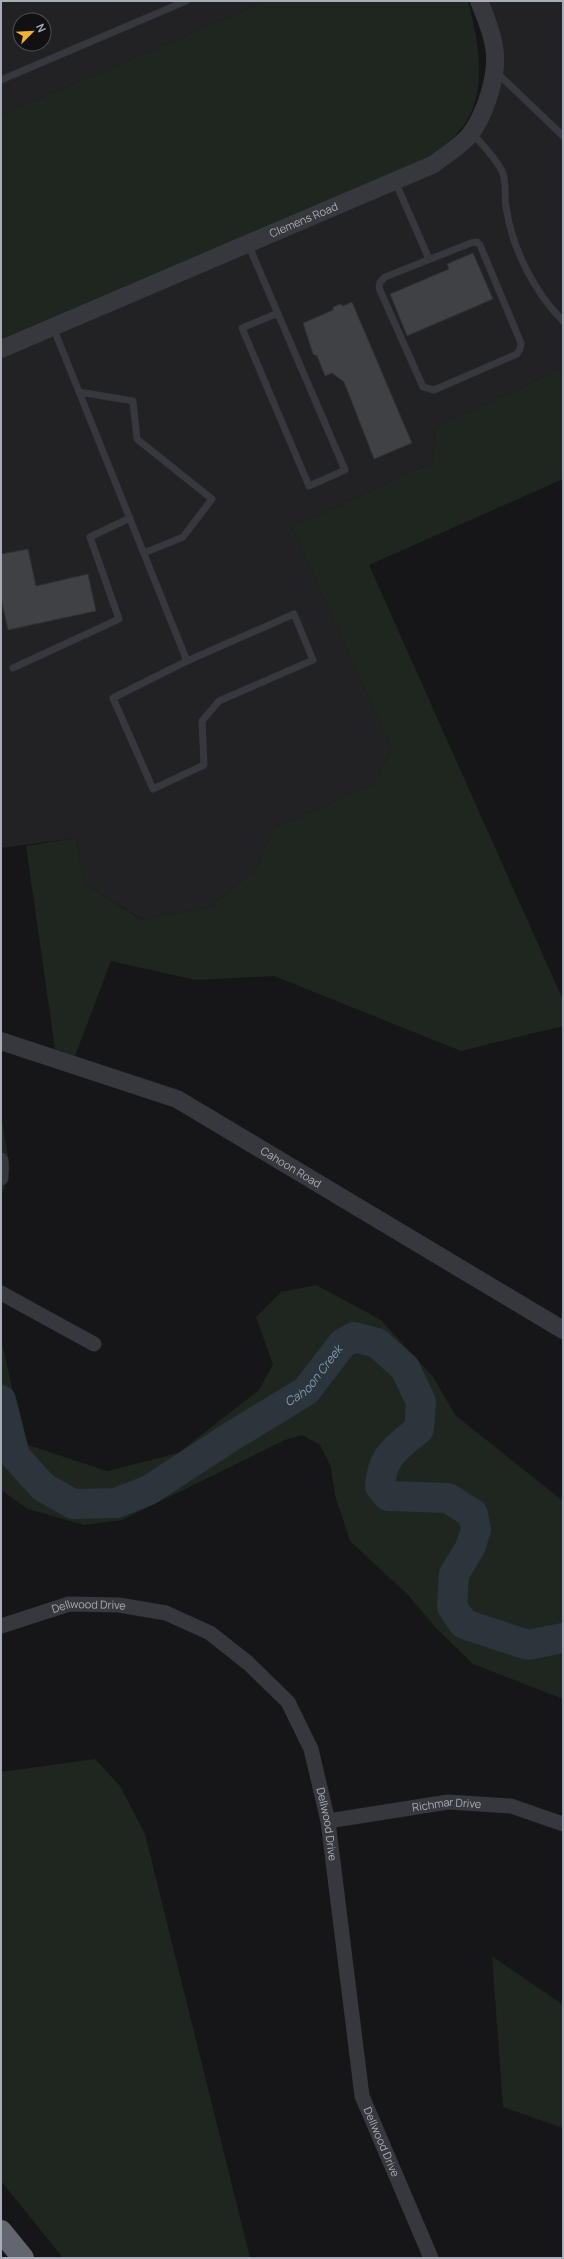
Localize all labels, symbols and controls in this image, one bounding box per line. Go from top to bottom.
north arrow [12,12,52,52]
text: N [33,21,50,34]
street label: Clemens Road [267,198,340,241]
street label: Cahoon Road [258,1143,324,1191]
water label: Cahoon Creek [281,1340,347,1410]
street label: Dellwood Drive [50,1596,128,1616]
street label: Dellwood Drive [313,1786,341,1862]
street label: Richmar Drive [411,1794,482,1815]
street label: Dellwood Drive [360,2104,404,2179]

